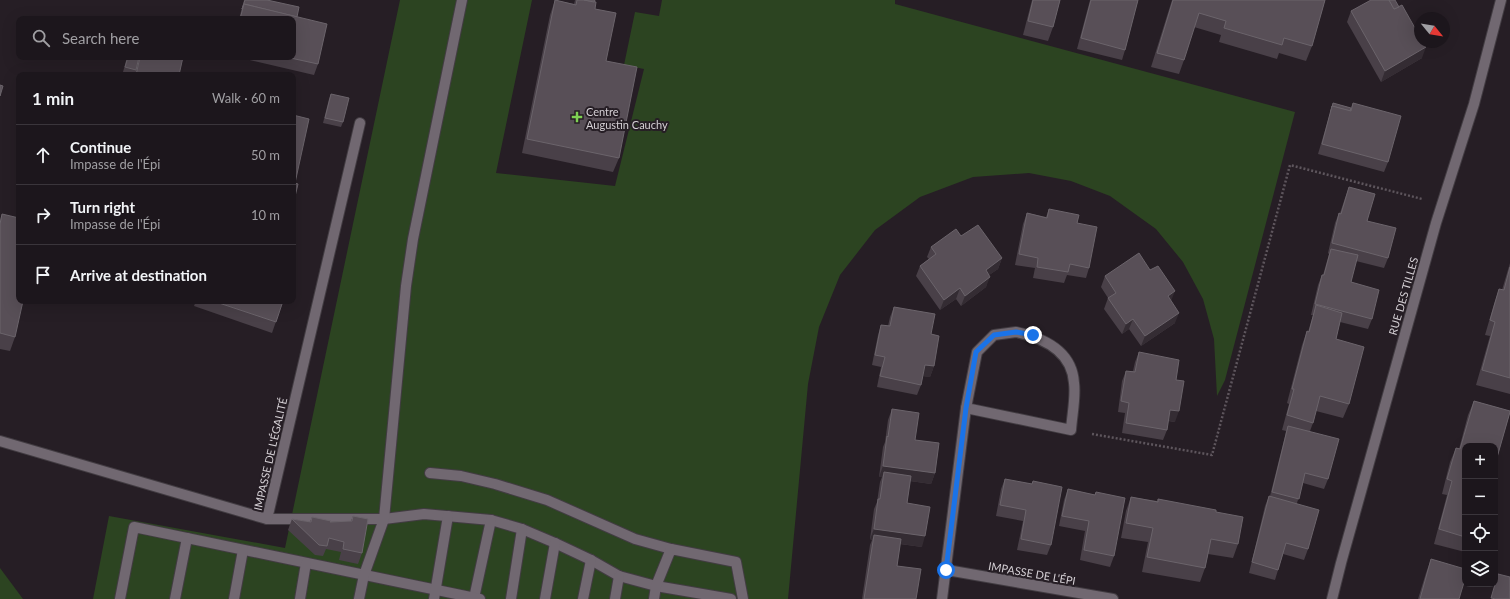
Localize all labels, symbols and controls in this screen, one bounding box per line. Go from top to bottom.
north arrow [1414,12,1450,48]
search box [16,16,296,60]
icon: search [30,27,52,49]
text: Search here [62,29,139,47]
text: 1 min [32,88,74,109]
text: Walk · 60 m [212,90,280,106]
place label: Centre Augustin Cauchy [586,105,668,131]
marker: Centre Augustin Cauchy [571,111,583,123]
text: Continue [70,138,131,156]
icon: ahead [32,144,54,166]
text: 50 m [251,147,280,163]
text: Impasse de l'Épi [70,156,160,172]
text: Turn right [70,198,135,216]
icon: right [32,204,54,226]
text: 10 m [251,207,280,223]
text: Impasse de l'Épi [70,216,160,232]
street label: RUE DES TILLES [1386,256,1420,336]
icon: arrive [32,264,54,286]
text: Arrive at destination [70,266,207,284]
route end [1024,326,1042,344]
street label: IMPASSE DE L'ÉGALITÉ [251,396,289,512]
map controls [1462,443,1498,587]
button: + [1462,443,1498,479]
button: − [1462,479,1498,515]
button: locate [1462,515,1498,551]
button: layers [1462,551,1498,587]
street label: IMPASSE DE L'ÉPI [987,559,1077,587]
route start [937,561,955,579]

